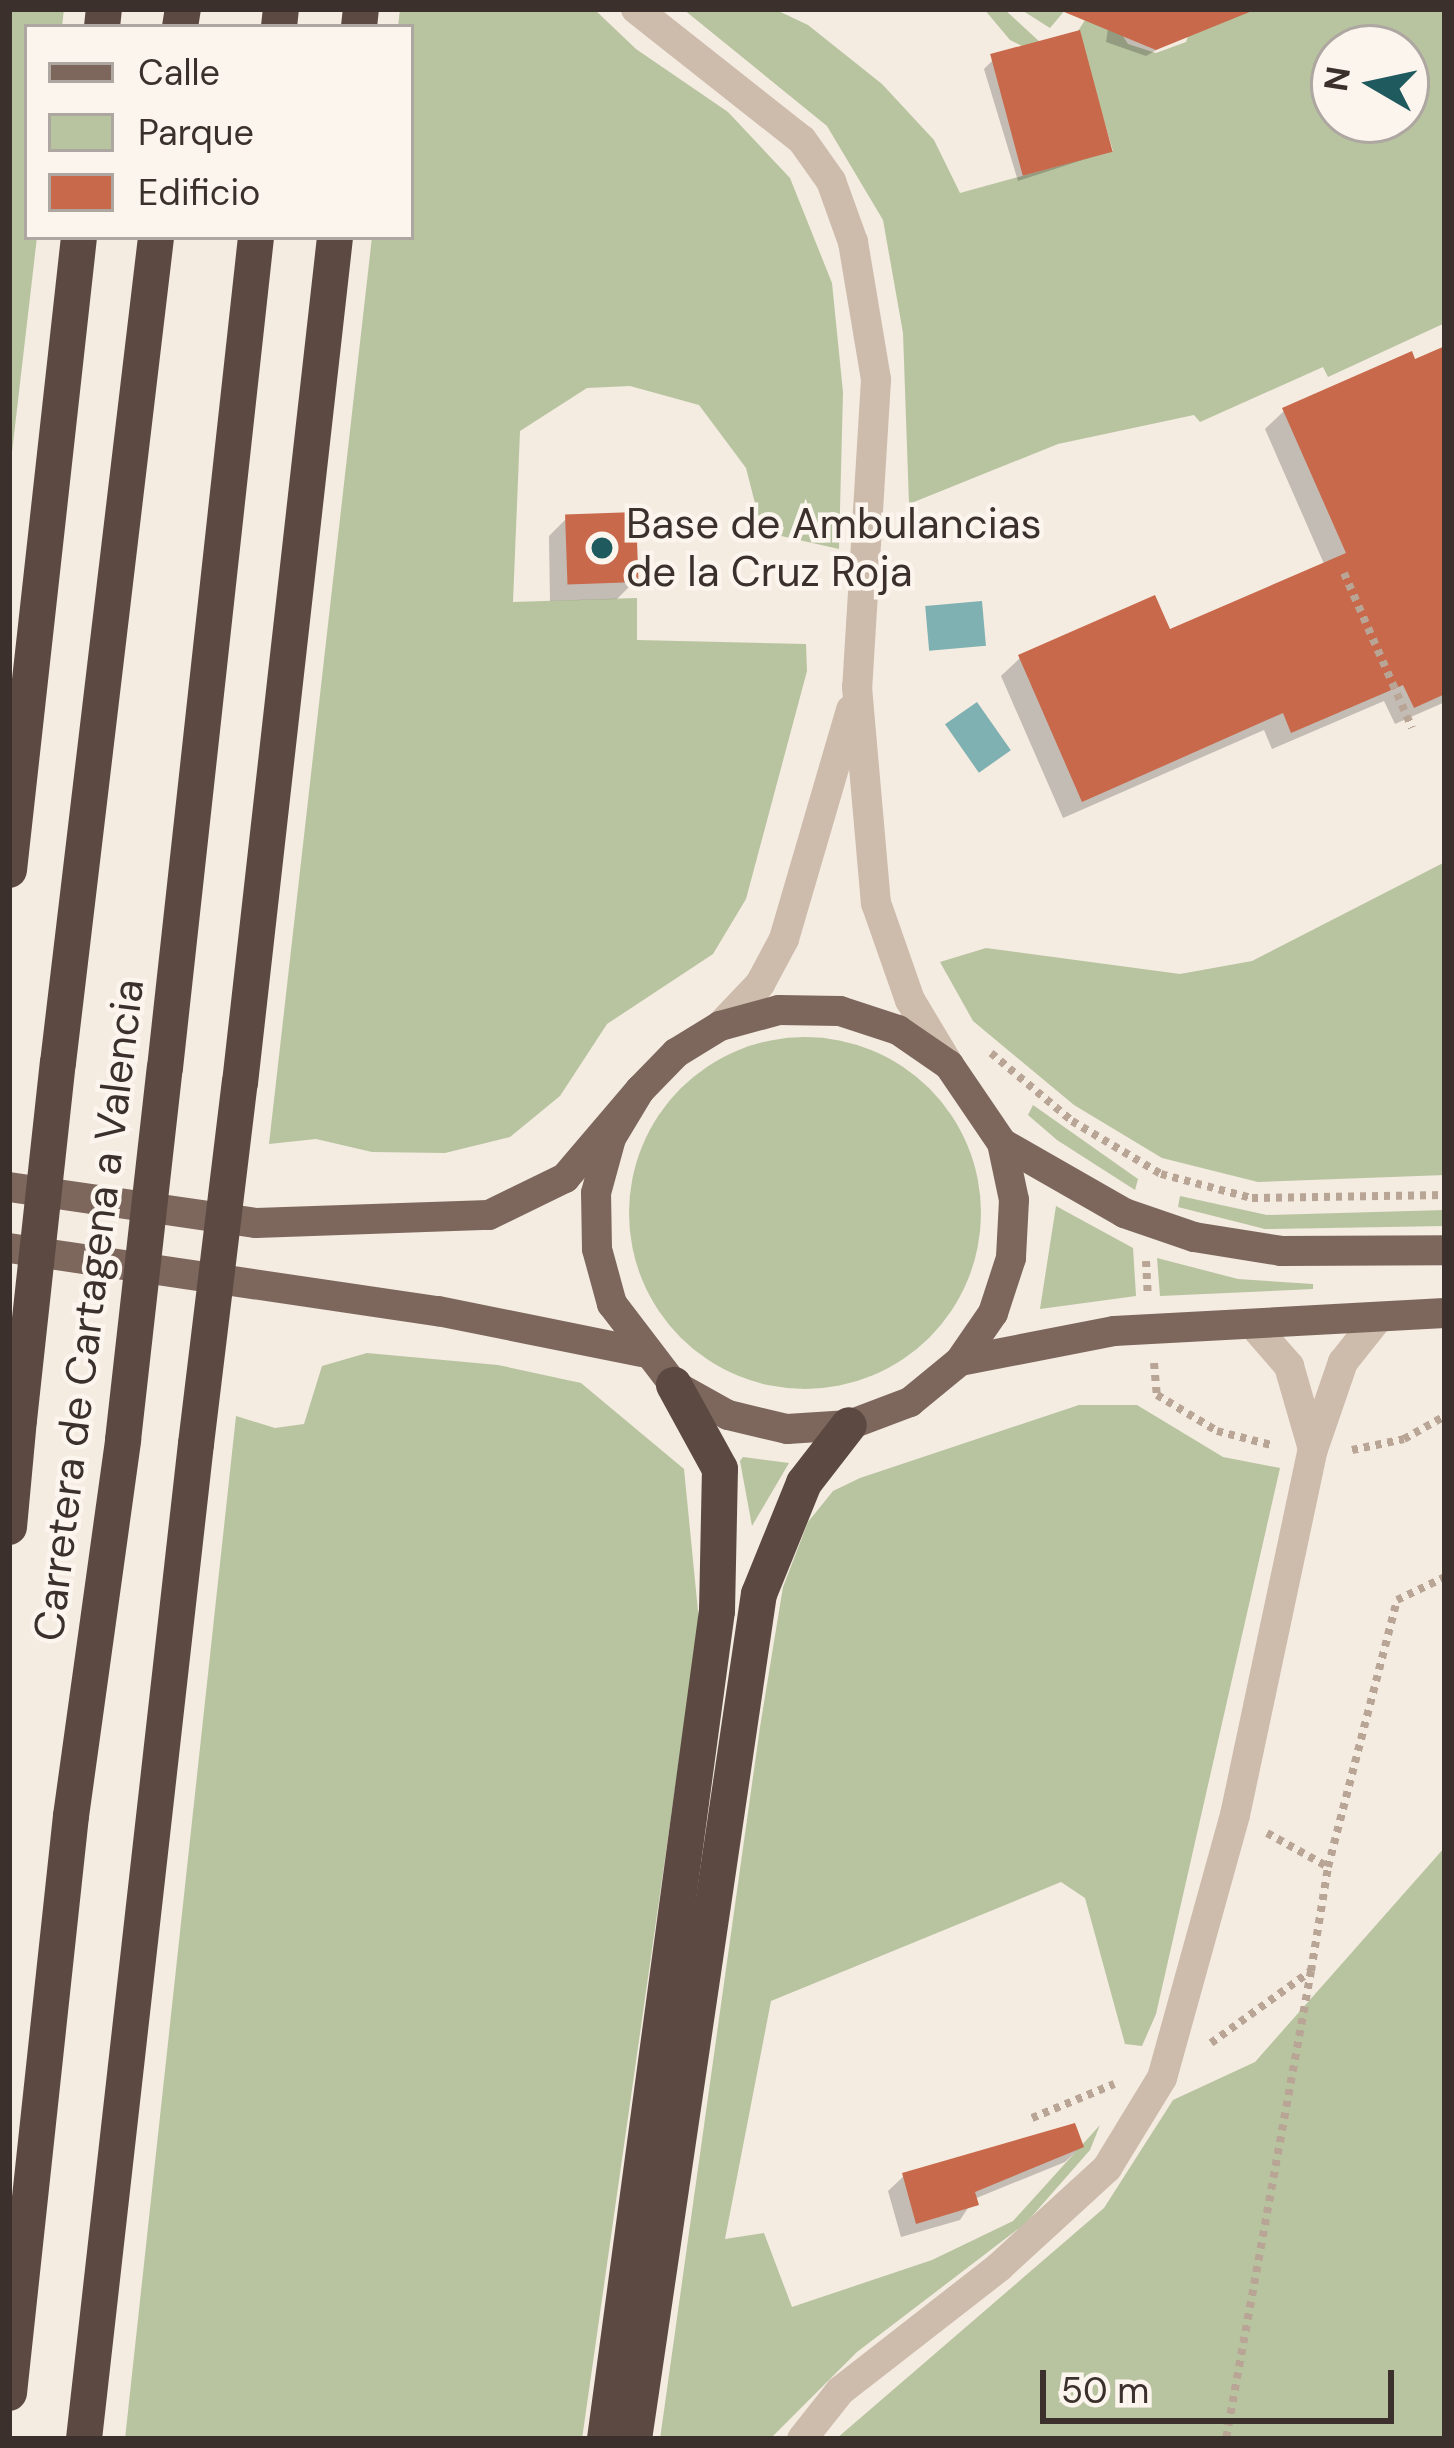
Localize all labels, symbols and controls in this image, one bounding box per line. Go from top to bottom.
legend [24,24,414,240]
north arrow [1310,24,1430,144]
text: Calle [138,49,220,96]
text: N [1314,64,1360,94]
text: Parque [138,109,254,156]
text: Edificio [138,169,260,216]
place label: Base de Ambulancias de la Cruz Roja [626,499,1042,598]
marker: Base de Ambulancias de la Cruz Roja [589,535,615,561]
street label: Carretera de Cartagena a Valencia [23,976,155,1644]
scale bar [1046,2346,1400,2420]
text: 50 m [1061,2367,1149,2414]

